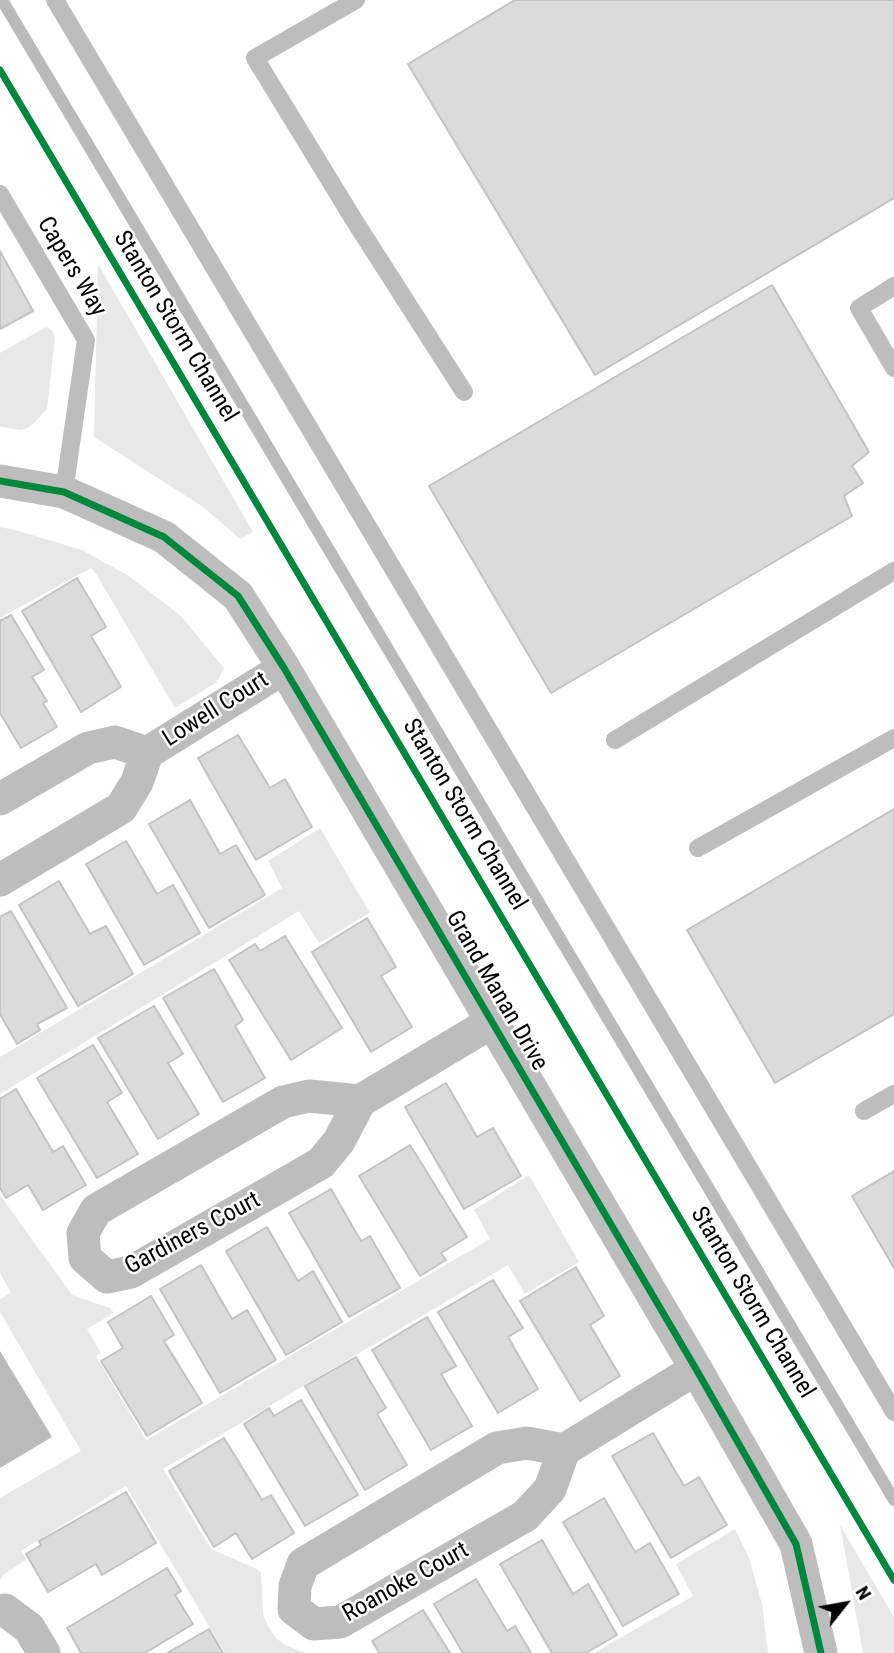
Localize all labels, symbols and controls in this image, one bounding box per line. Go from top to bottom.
street label: Capers Way [30,212,112,322]
street label: Stanton Storm Channel [107,226,243,428]
street label: Lowell Court [158,666,274,754]
street label: Stanton Storm Channel [396,714,532,916]
street label: Grand Manan Drive [439,906,553,1076]
street label: Gardiners Court [120,1186,266,1282]
street label: Stanton Storm Channel [684,1202,820,1404]
street label: Roanoke Court [338,1537,474,1629]
north arrow [810,1569,880,1639]
text: N [851,1582,876,1604]

